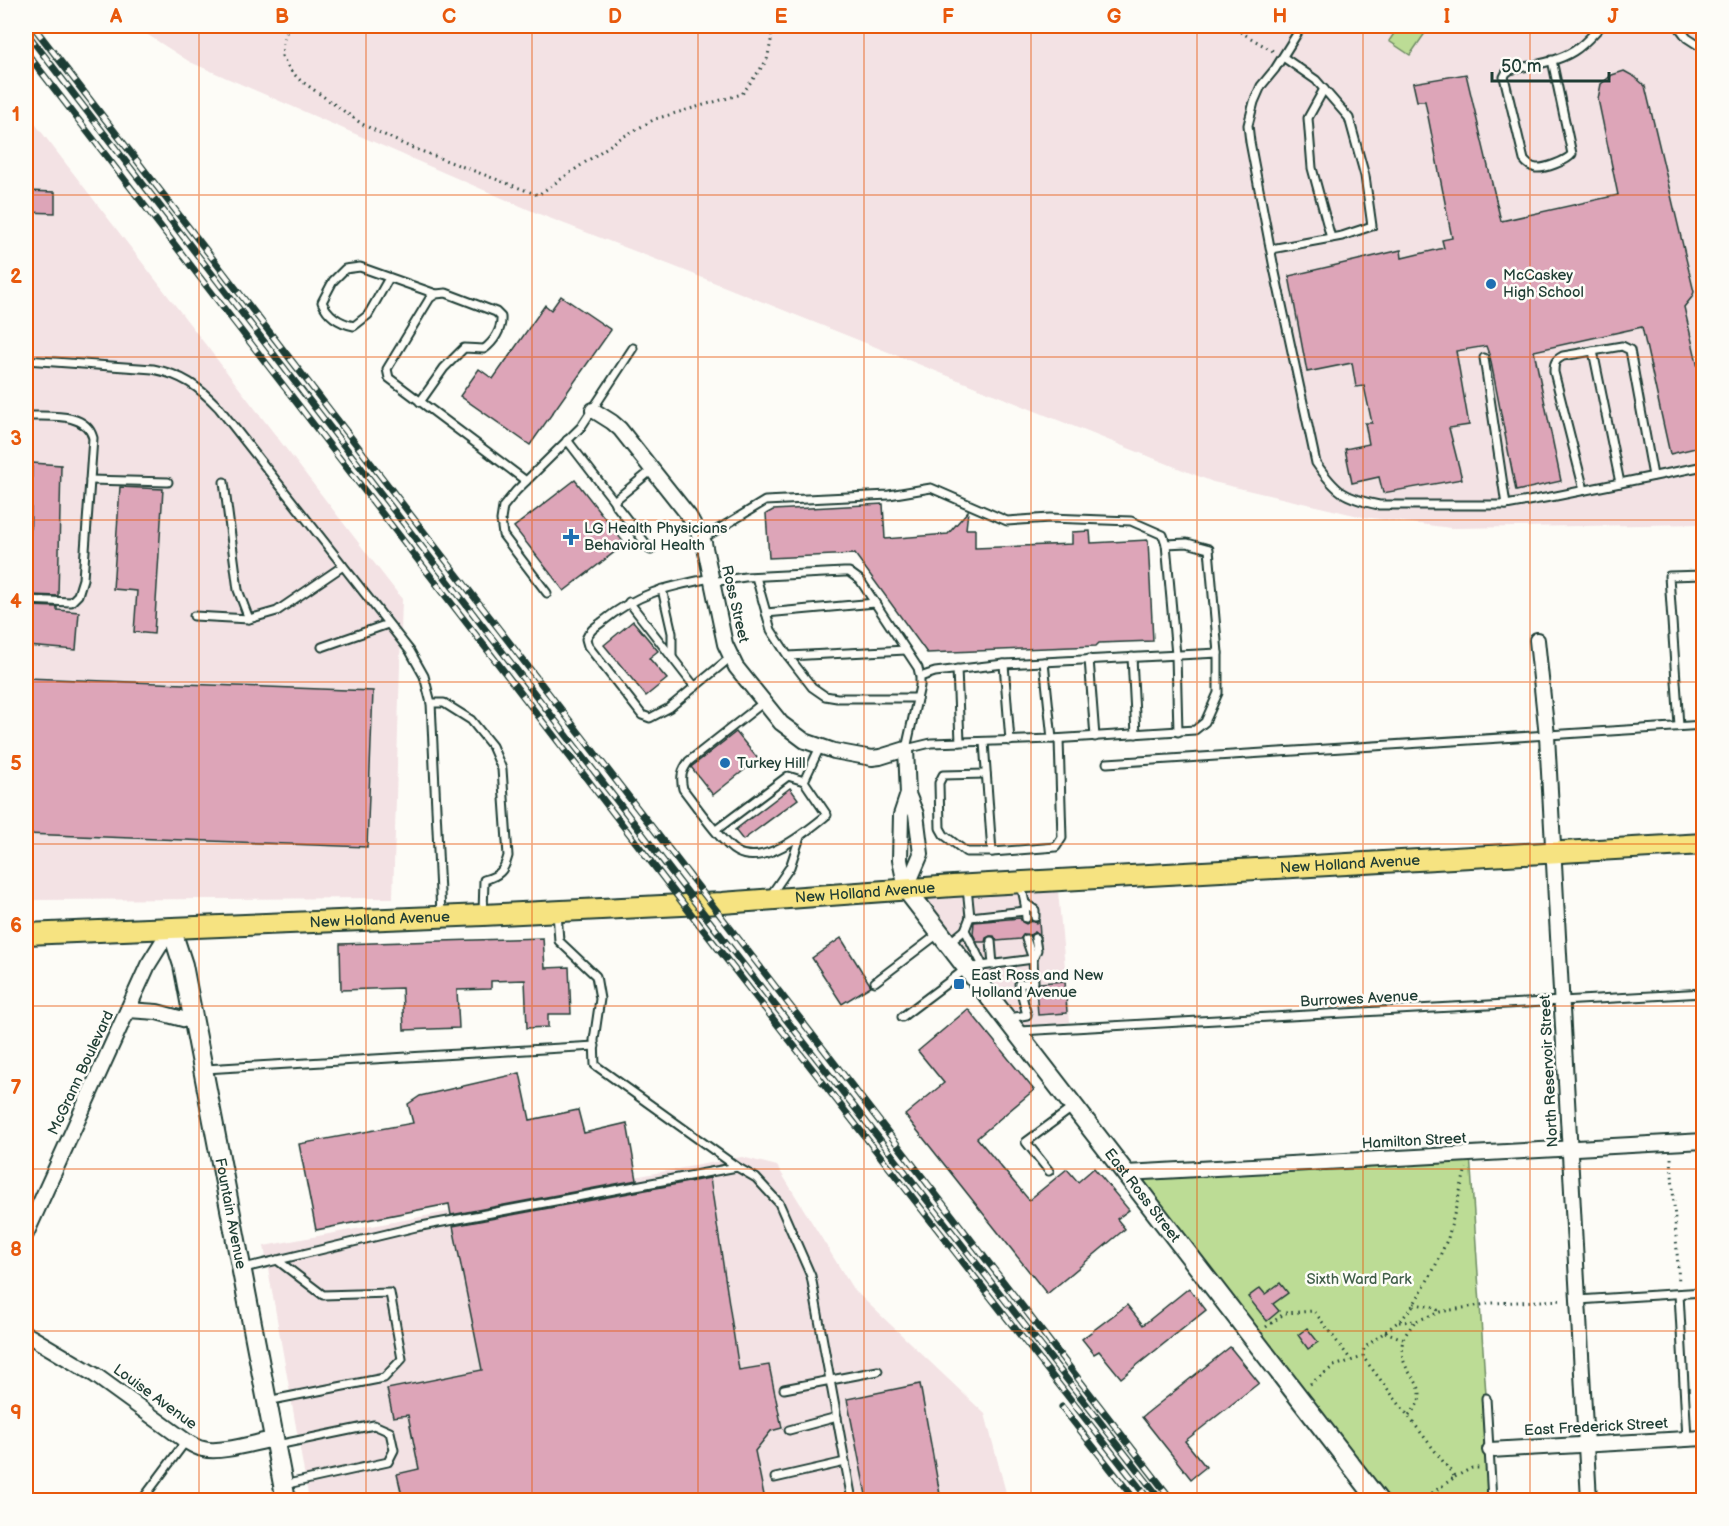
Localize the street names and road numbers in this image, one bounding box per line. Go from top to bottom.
street label: Ross Street [717,563,753,645]
street label: New Holland Avenue [1279,850,1421,877]
street label: New Holland Avenue [794,878,936,907]
street label: New Holland Avenue [309,907,450,932]
street label: Burrowes Avenue [1299,986,1419,1012]
street label: North Reservoir Street [1535,994,1562,1148]
street label: McGrann Boulevard [44,1008,118,1138]
street label: Hamilton Street [1361,1129,1467,1153]
street label: East Ross Street [1100,1145,1185,1246]
street label: Fountain Avenue [211,1156,251,1271]
street label: Louise Avenue [109,1360,201,1434]
street label: East Frederick Street [1524,1414,1669,1440]

